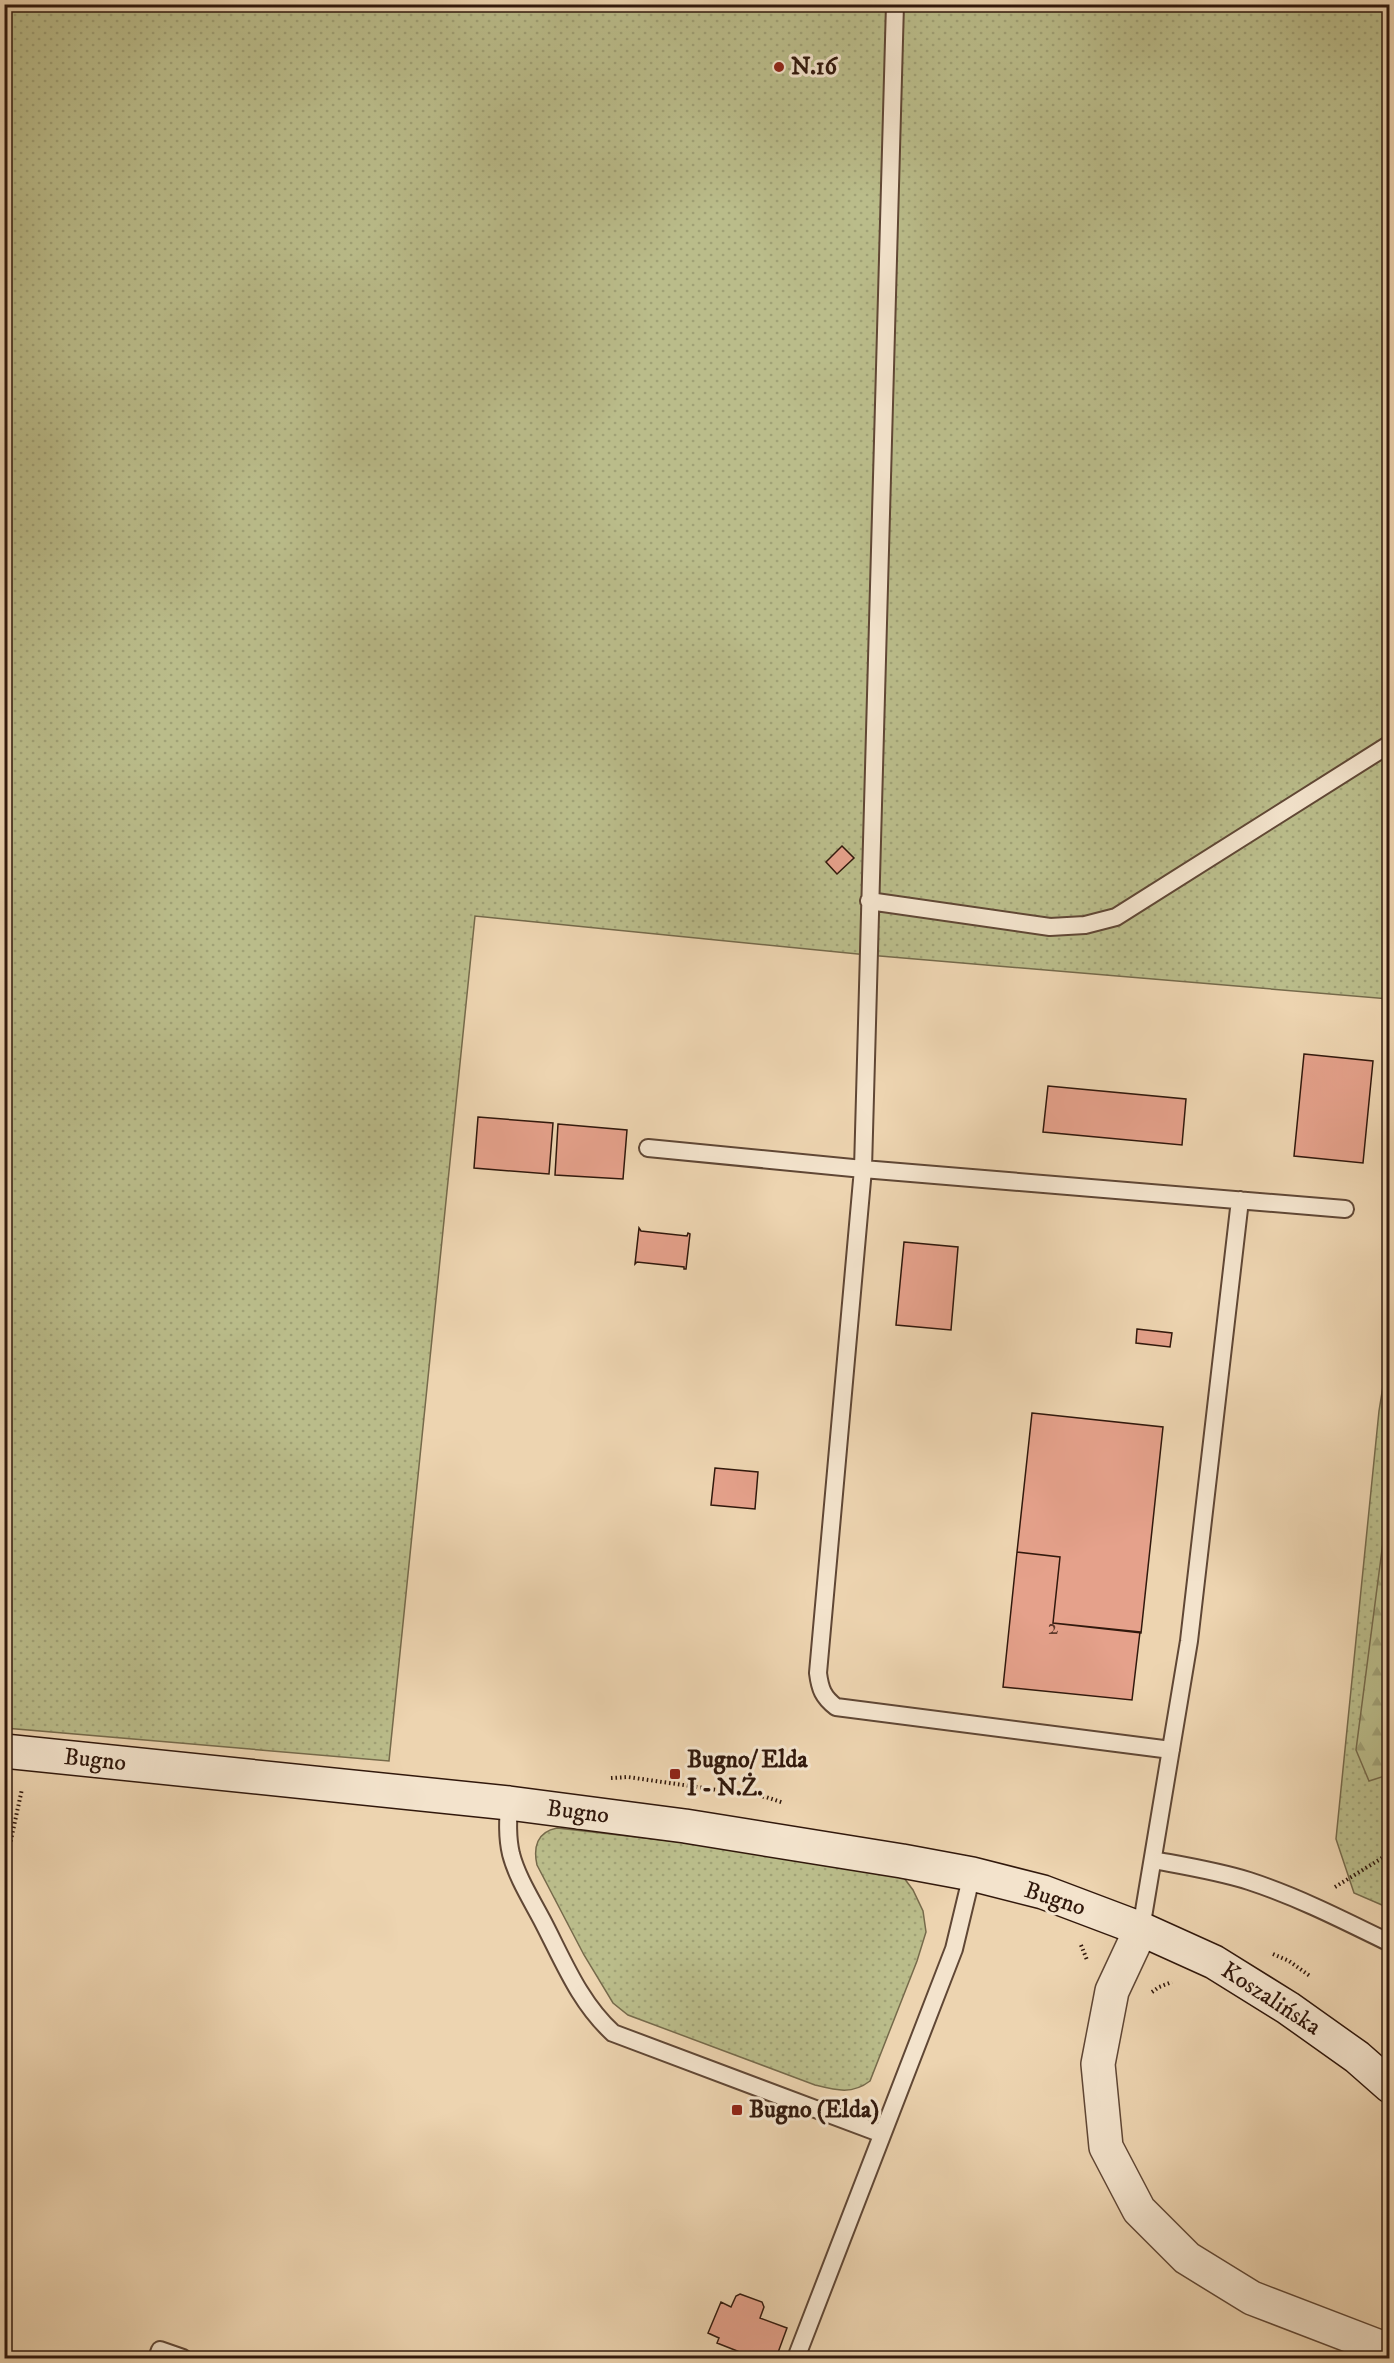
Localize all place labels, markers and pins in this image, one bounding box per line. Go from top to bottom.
place label: N.16 [791,52,839,82]
marker: N.16 [772,60,786,74]
place label: Bugno/ Elda I - N.Ż. [687,1745,808,1803]
marker: Bugno/ Elda I - N.Ż. [668,1767,682,1781]
place label: Bugno (Elda) [749,2095,879,2125]
marker: Bugno (Elda) [730,2103,744,2117]

